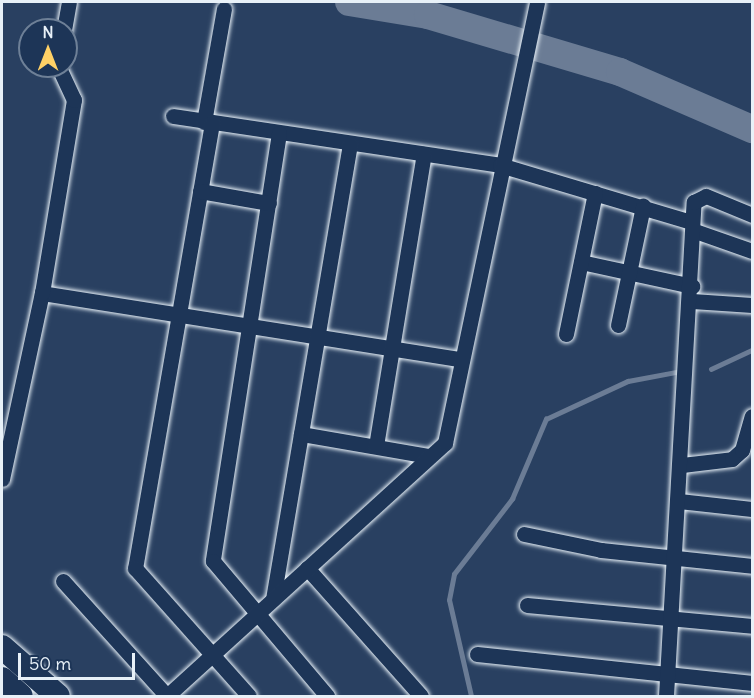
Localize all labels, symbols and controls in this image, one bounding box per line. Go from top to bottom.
north arrow [18,18,78,78]
text: N [42,22,54,42]
scale bar [21,641,138,679]
text: 50 m [29,652,71,675]

